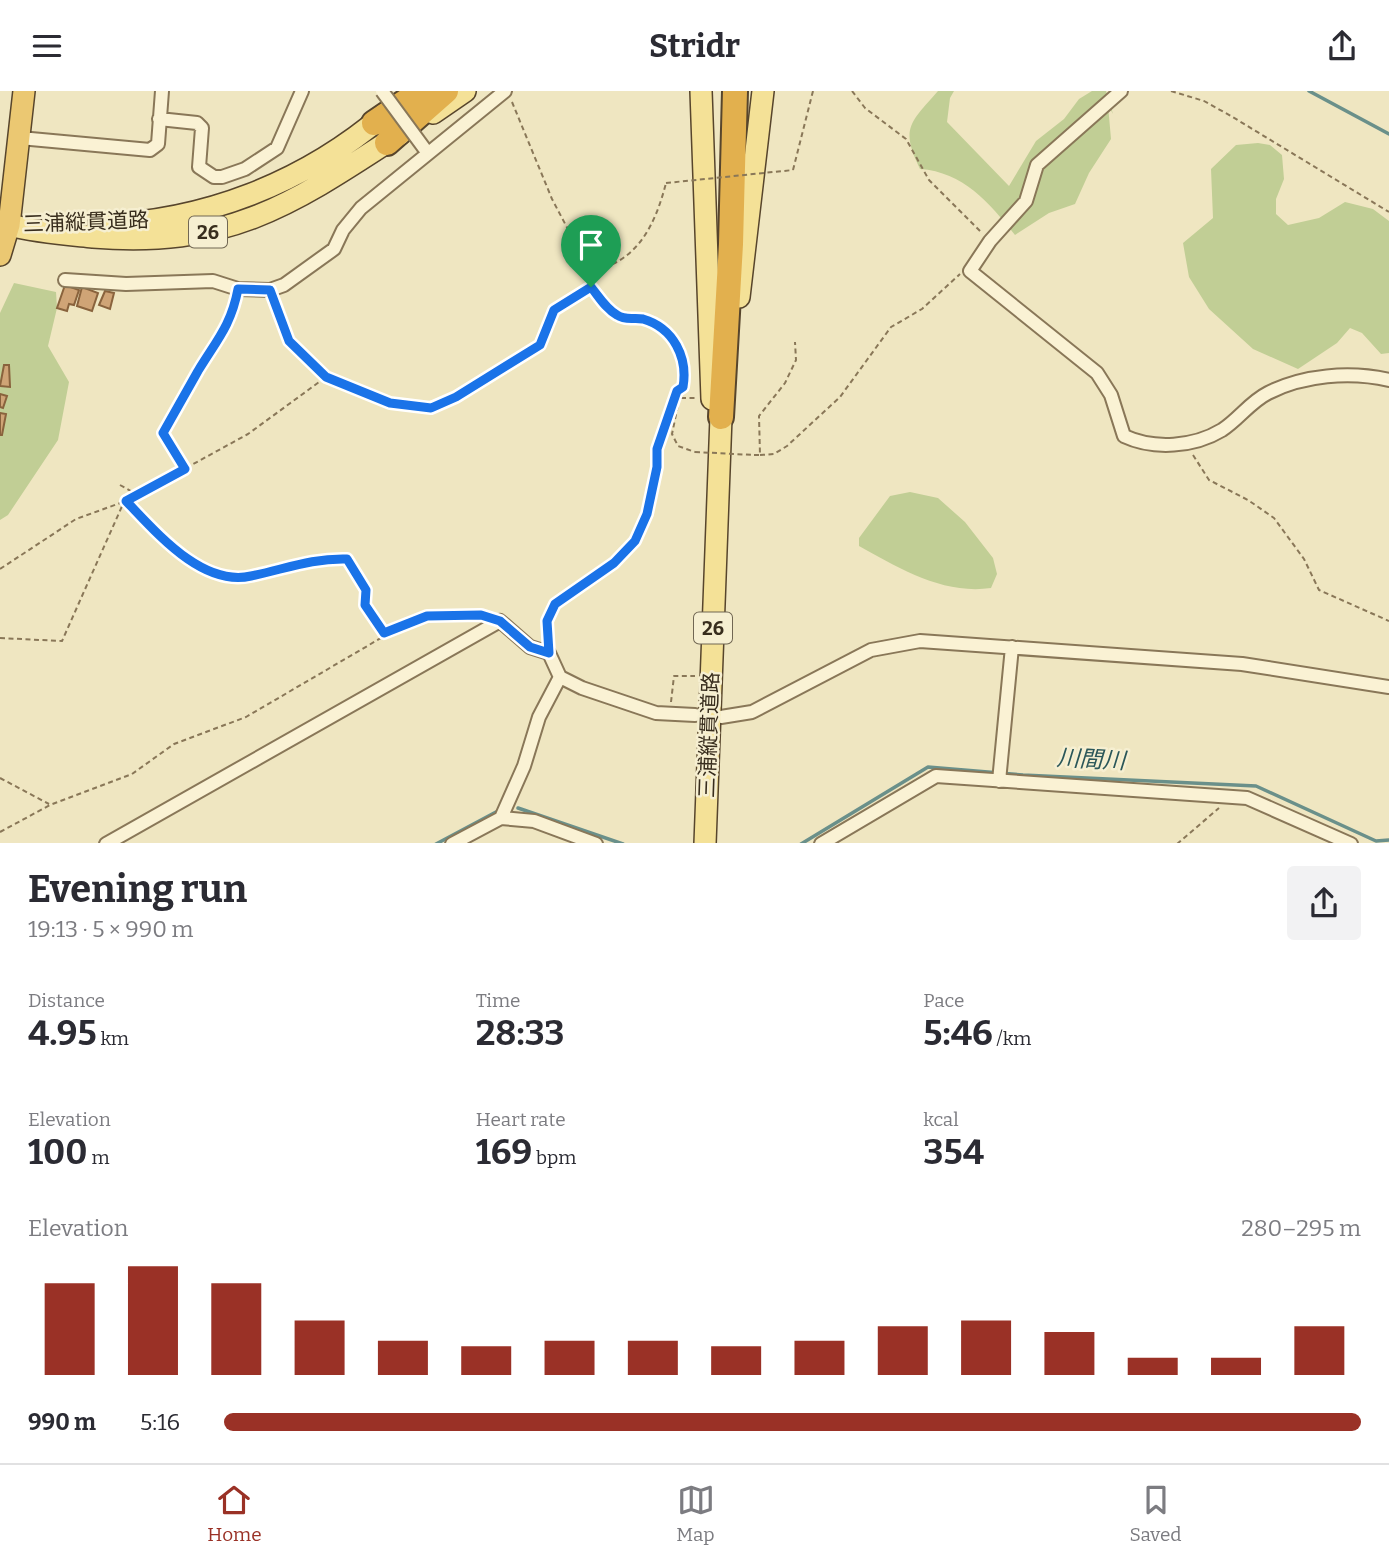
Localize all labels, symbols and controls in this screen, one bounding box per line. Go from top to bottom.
icon: menu [28,27,66,65]
text: Stridr [649,27,740,65]
icon: share [1323,27,1361,65]
street label: 三浦縦貫道路 [23,207,149,237]
pin [561,215,621,287]
road number: 26 [189,216,227,247]
icon: arrive [572,226,610,264]
road number: 26 [694,613,732,643]
street label: 三浦縦貫道路 [694,672,724,798]
water label: 川間川 [1056,743,1129,775]
text: Evening run [28,866,247,912]
button: share [1287,866,1361,940]
text: 19:13 · 5 × 990 m [28,915,194,943]
text: Distance [28,989,105,1012]
text: Time [476,989,521,1012]
text: Pace [923,989,964,1012]
text: 4.95 [28,1012,97,1054]
text: 28:33 [476,1012,564,1054]
text: 5:46 [923,1012,993,1054]
text: km [97,1027,129,1050]
text: /km [993,1027,1031,1050]
text: Elevation [28,1108,111,1131]
text: Heart rate [476,1108,566,1131]
text: kcal [923,1108,959,1131]
text: 100 [28,1131,88,1173]
text: 169 [476,1131,532,1173]
text: 354 [923,1131,984,1173]
text: m [88,1146,110,1169]
text: bpm [532,1146,576,1169]
text: Elevation [28,1214,128,1242]
text: 280–295 m [1241,1214,1361,1242]
text: 990 m [28,1408,96,1436]
text: 5:16 [140,1408,180,1436]
tab: Home [207,1481,262,1546]
tab: Map [676,1481,715,1546]
tab: Saved [1129,1481,1182,1546]

